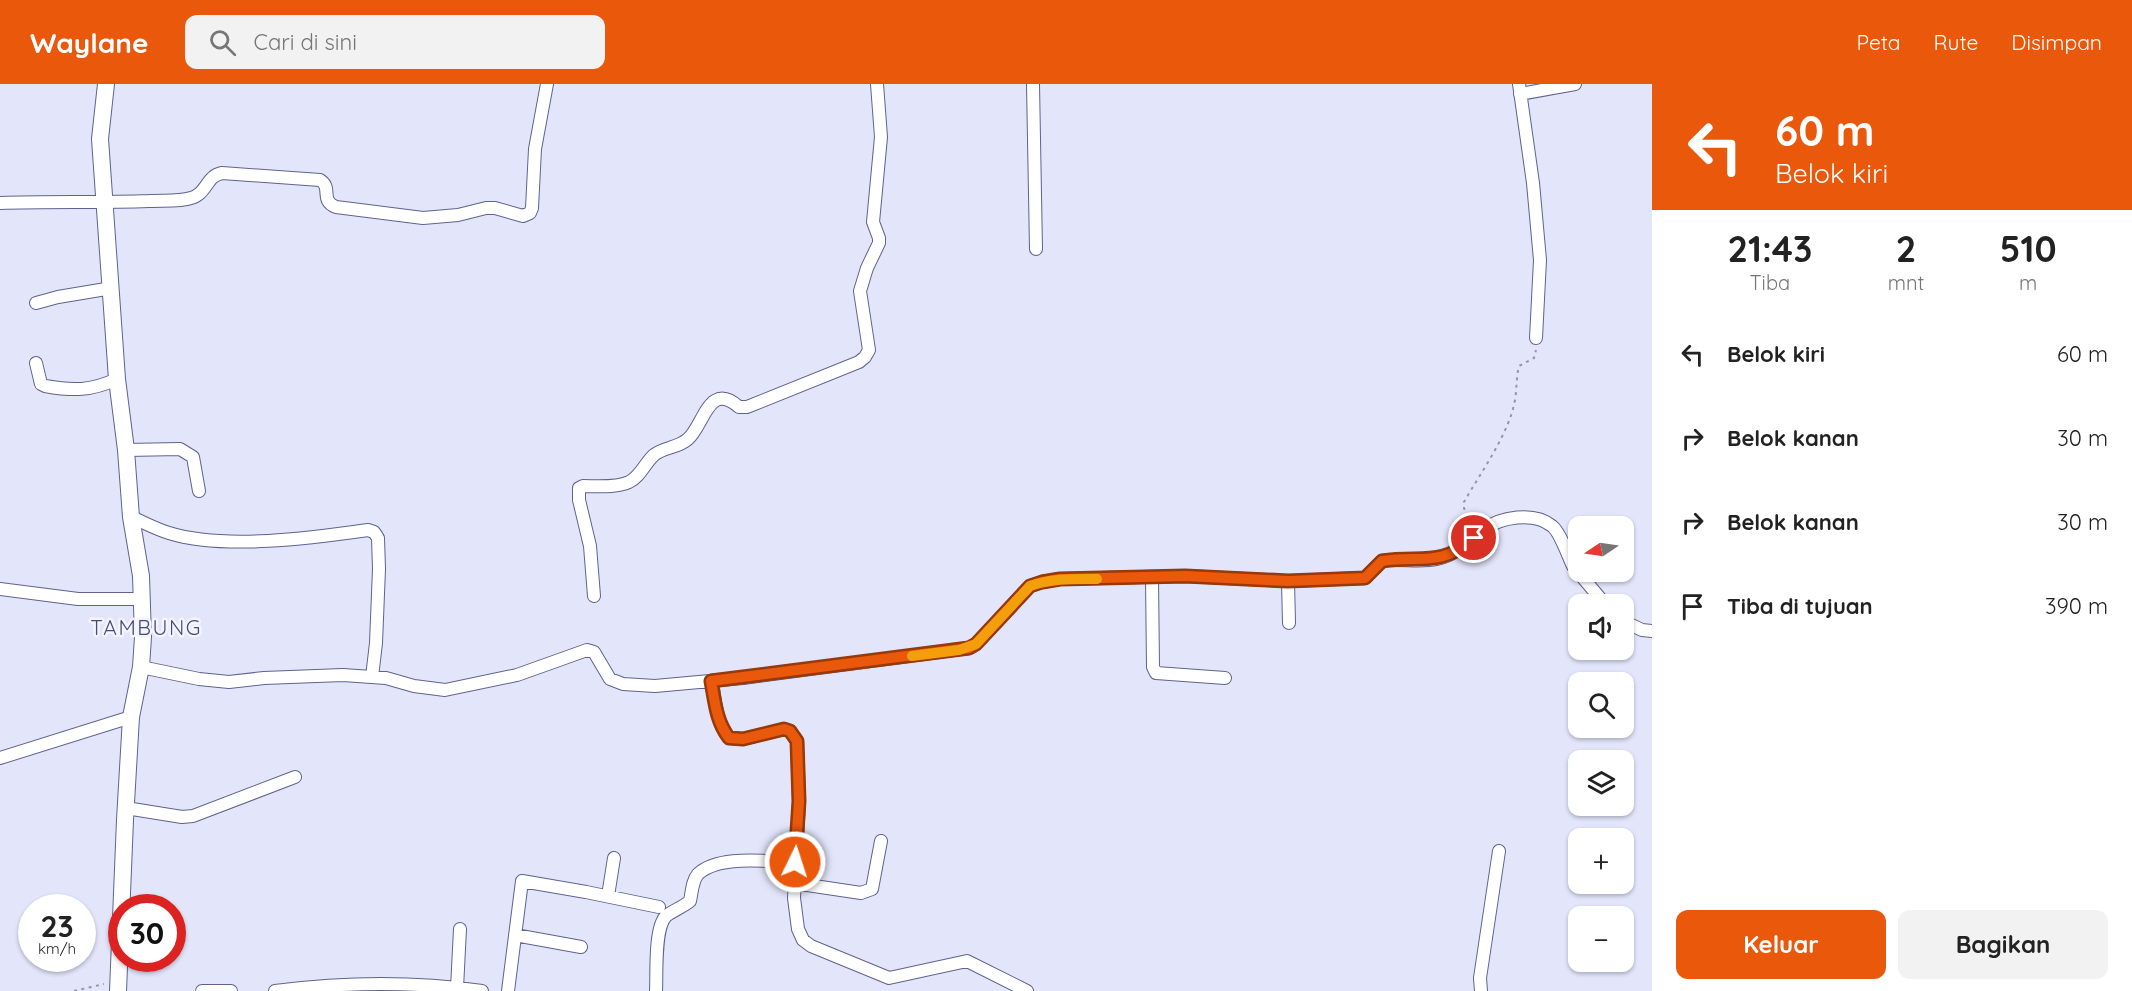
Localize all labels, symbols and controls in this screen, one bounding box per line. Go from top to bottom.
search box [185,15,605,69]
text: Waylane [30,25,149,60]
icon: search [206,26,239,59]
text: Cari di sini [254,28,357,56]
text: Peta [1857,29,1901,55]
text: Rute [1934,29,1978,55]
text: Disimpan [2011,29,2102,55]
text: 60 m [1775,104,1875,157]
icon: left [1676,108,1754,186]
text: Belok kiri [1775,156,1888,190]
text: 21:43 [1727,226,1812,271]
text: 2 [1896,226,1916,271]
text: 510 [2000,226,2057,271]
text: Tiba [1750,270,1790,295]
text: mnt [1888,270,1924,295]
text: m [2019,270,2037,295]
icon: left [1676,338,1709,371]
text: Belok kiri [1727,340,1825,368]
text: 60 m [2057,340,2108,368]
icon: right [1676,422,1709,455]
text: Belok kanan [1727,424,1859,452]
text: 30 m [2057,424,2108,452]
icon: right [1676,506,1709,539]
text: Belok kanan [1727,508,1859,536]
text: 30 m [2057,508,2108,536]
pin [1448,512,1499,563]
north arrow [1568,516,1634,582]
map controls [1568,516,1634,972]
icon: arrive [1457,521,1490,554]
icon: arrive [1676,590,1709,623]
text: Tiba di tujuan [1727,592,1873,620]
text: 390 m [2045,592,2108,620]
button: sound [1568,594,1634,660]
district label: TAMBUNG [90,614,202,640]
button: search [1568,672,1634,738]
button: layers [1568,750,1634,816]
button: + [1568,828,1634,894]
position arrow [763,830,827,894]
speed limit sign: 30 [108,894,186,972]
button: − [1568,906,1634,972]
text: 23 [40,907,74,945]
button: Keluar [1676,910,1886,979]
button: Bagikan [1898,910,2108,979]
text: km/h [38,939,76,958]

